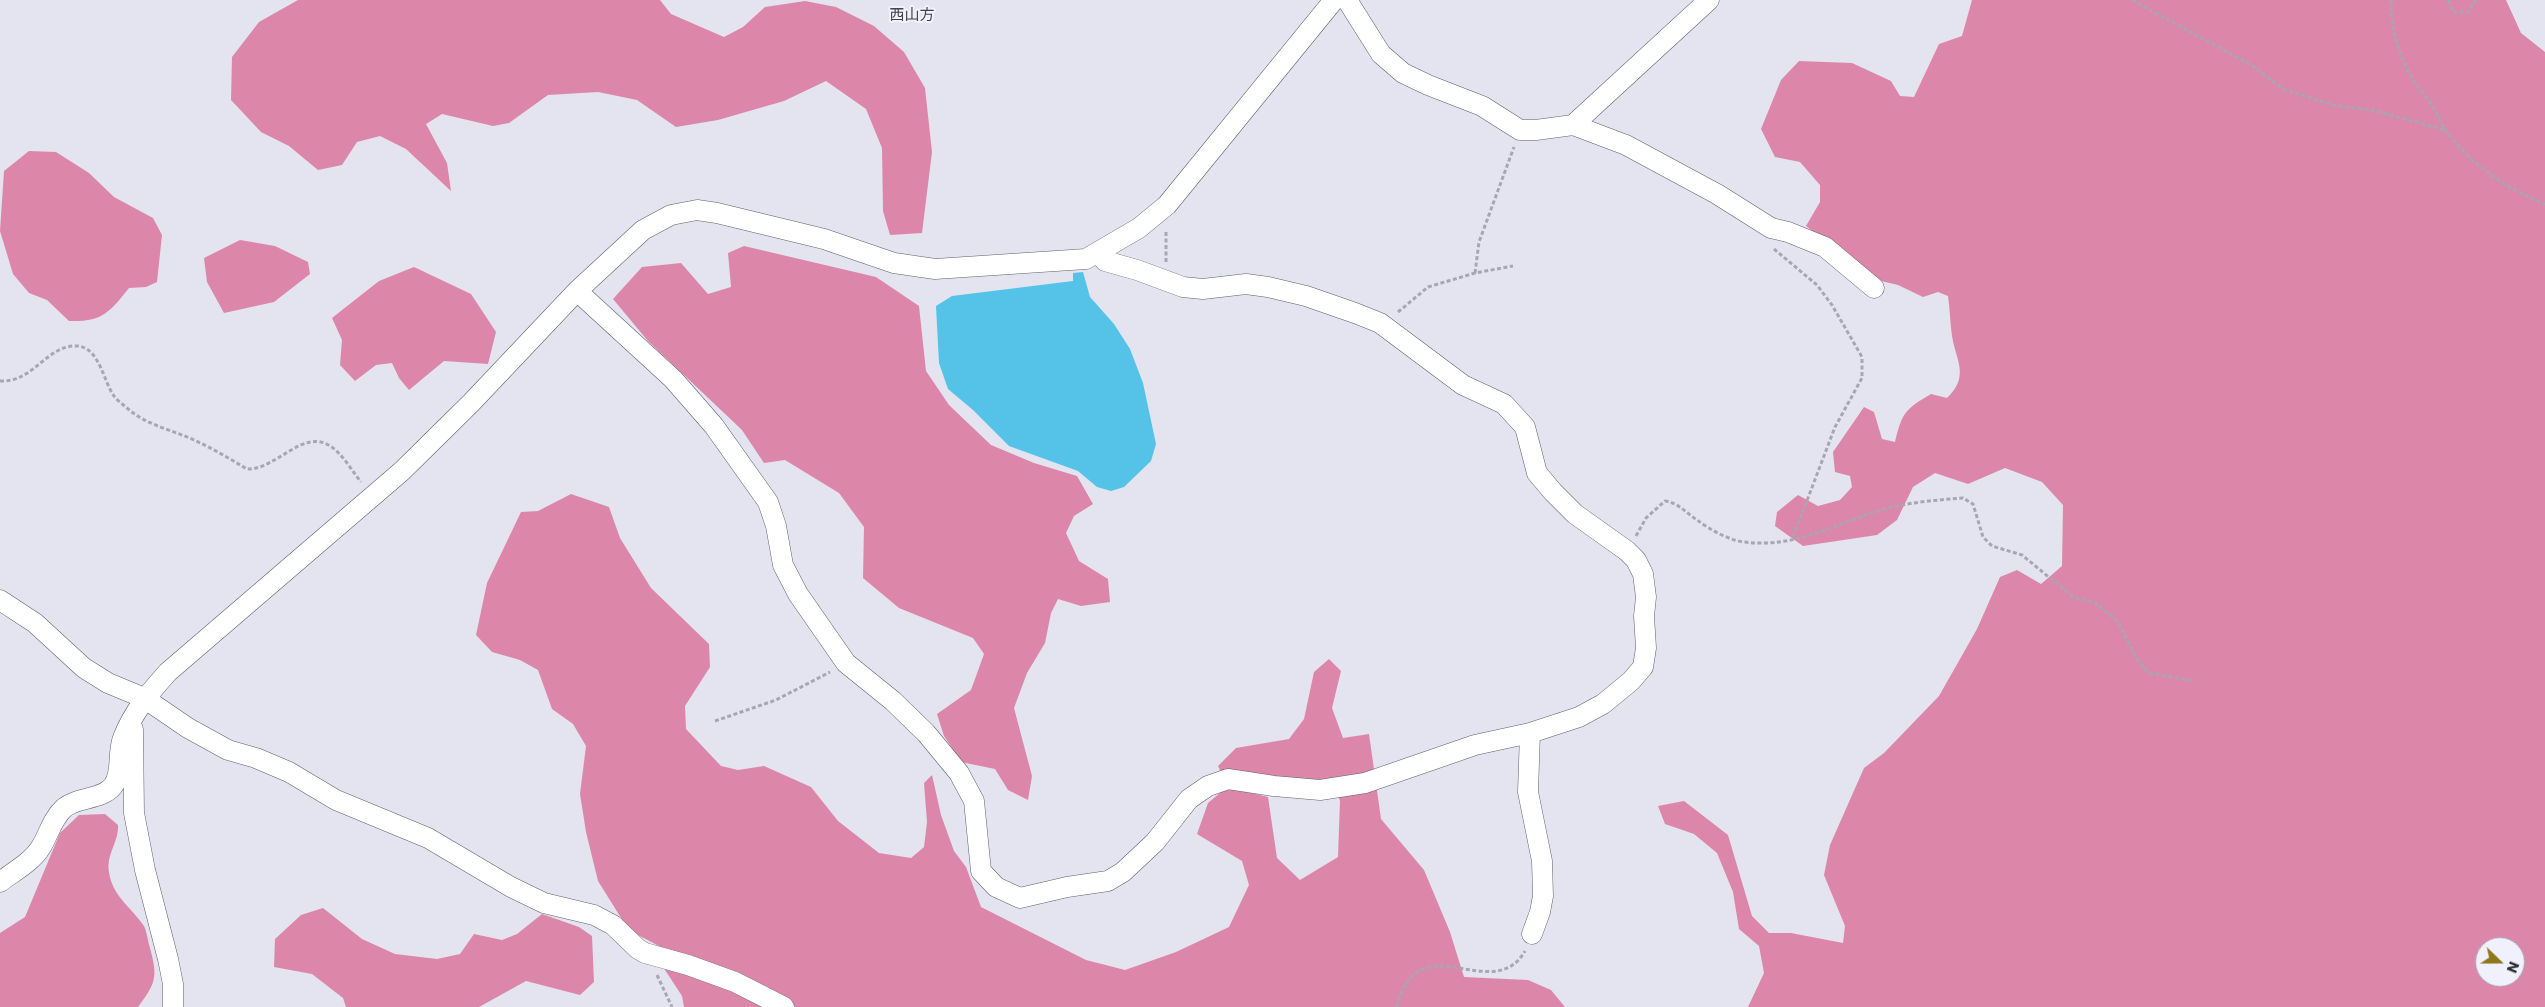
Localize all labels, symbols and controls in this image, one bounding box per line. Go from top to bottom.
district label: 西山方 [890,7,934,25]
north arrow [2475,937,2525,987]
text: N [2502,959,2524,976]

